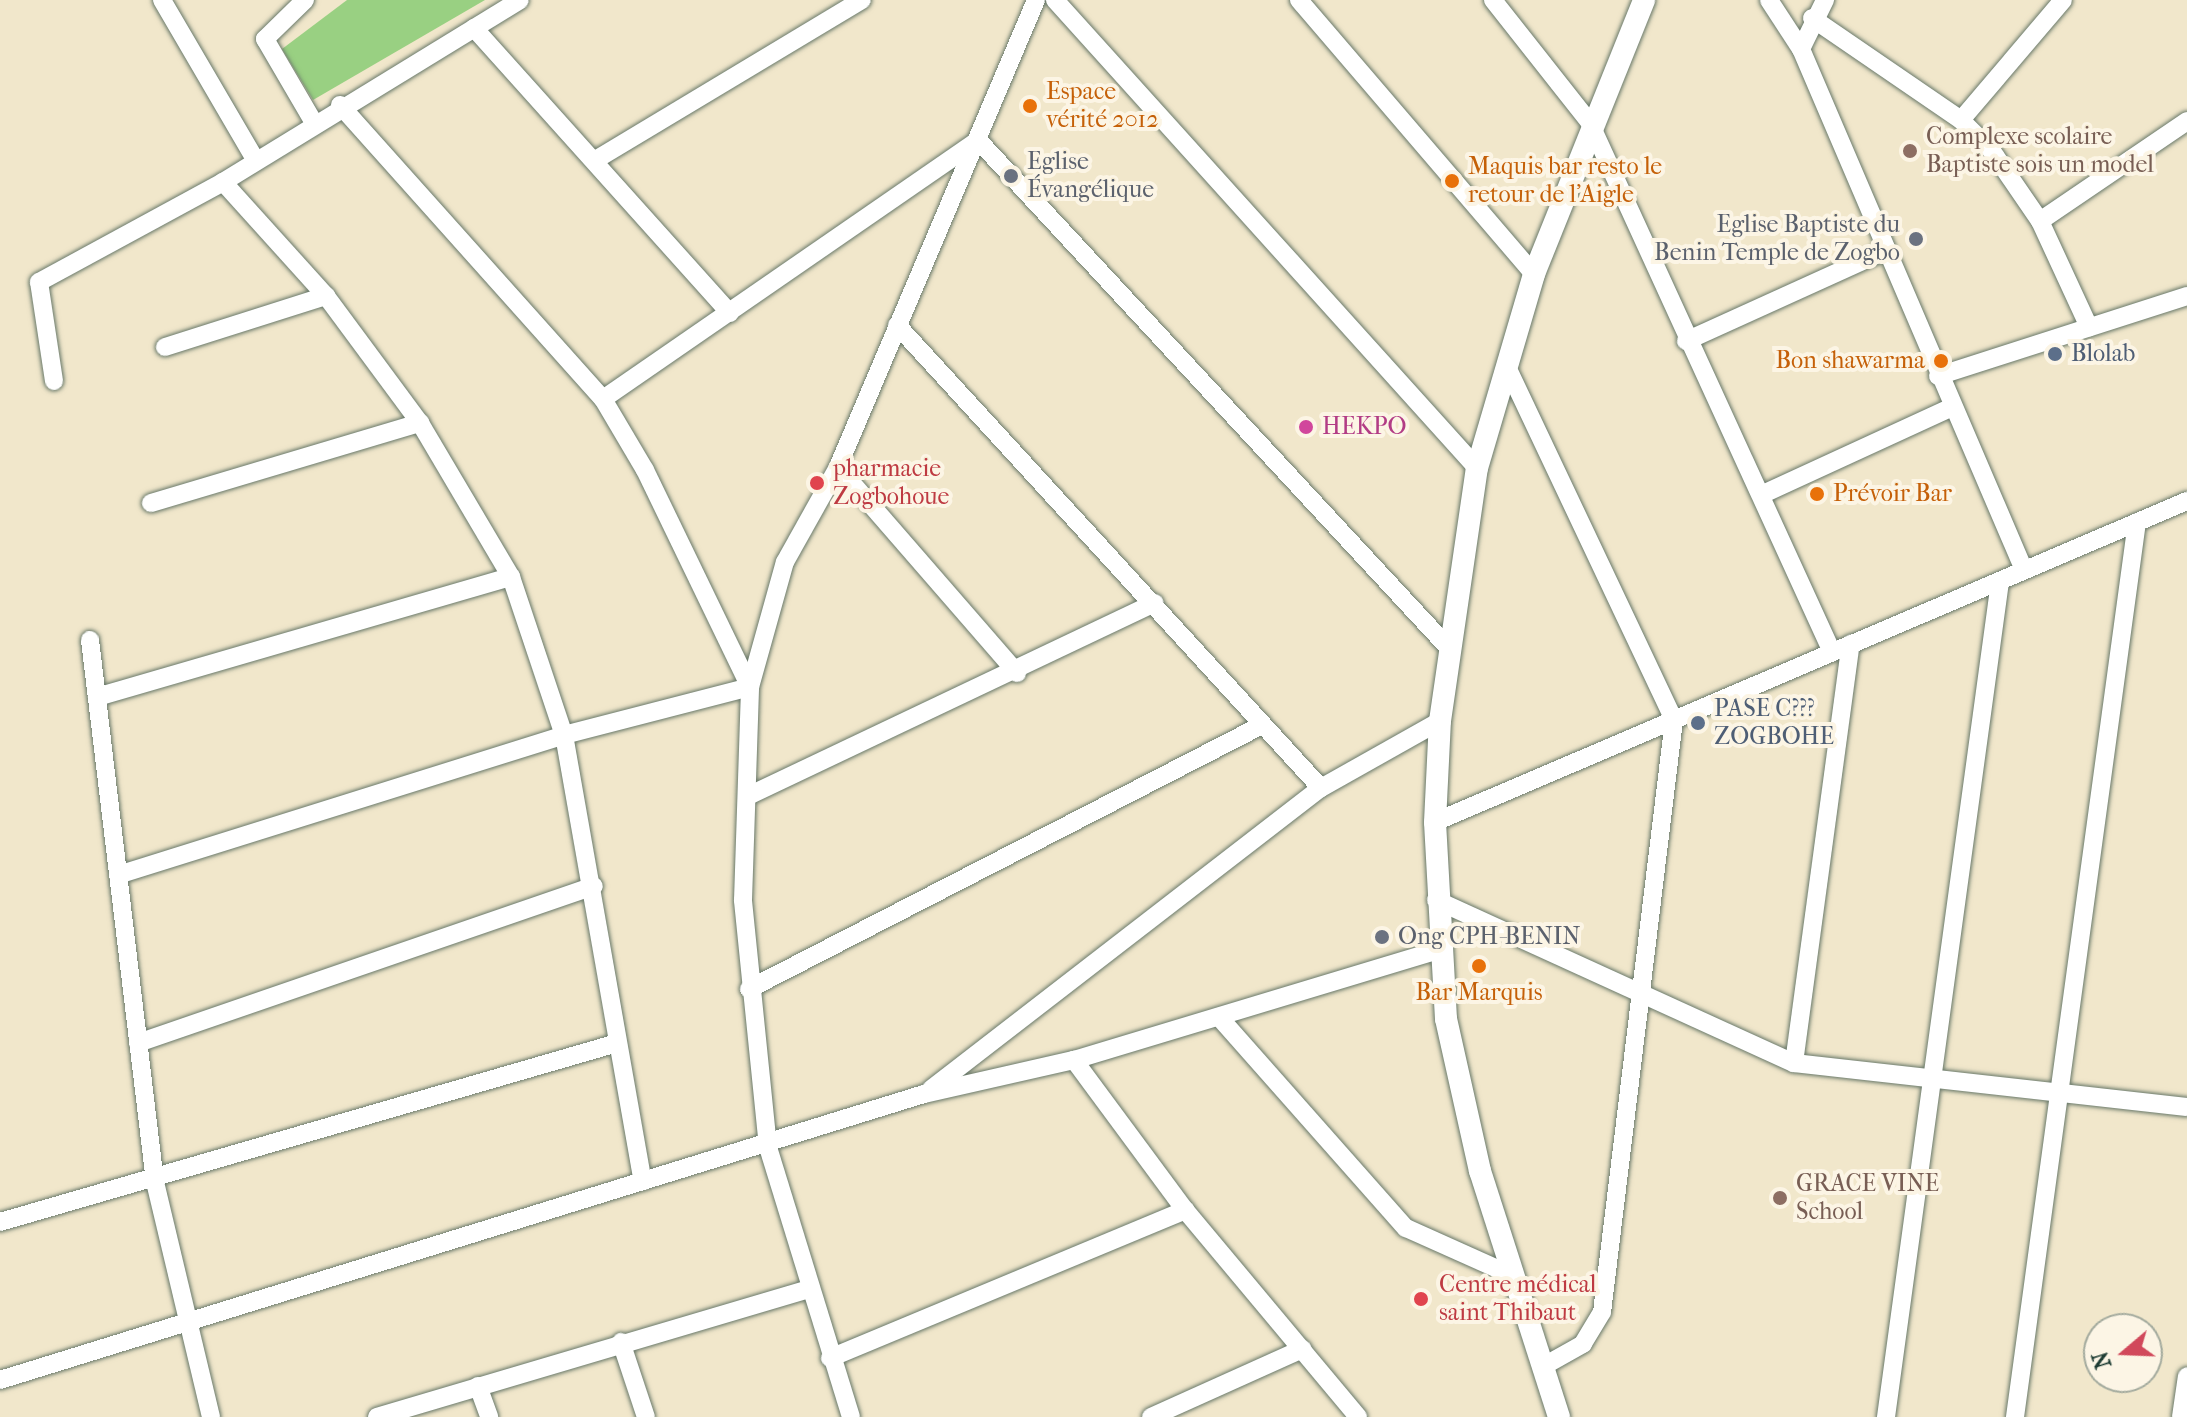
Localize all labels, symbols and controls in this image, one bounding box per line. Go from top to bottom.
place label: Espace vérité 2012 [1046,78,1158,134]
marker: Espace vérité 2012 [1021,97,1039,115]
place label: Complexe scolaire Baptiste sois un model [1926,123,2154,179]
marker: Complexe scolaire Baptiste sois un model [1901,142,1919,160]
place label: Eglise Évangélique [1027,148,1154,204]
place label: Maquis bar resto le retour de l'Aigle [1468,153,1662,209]
marker: Eglise Évangélique [1002,167,1020,185]
marker: Maquis bar resto le retour de l'Aigle [1443,172,1461,190]
place label: Eglise Baptiste du Benin Temple de Zogbo [1654,211,1900,267]
marker: Eglise Baptiste du Benin Temple de Zogbo [1907,230,1925,248]
place label: Blolab [2071,340,2135,368]
marker: Blolab [2046,345,2064,363]
place label: Bon shawarma [1775,347,1925,375]
marker: Bon shawarma [1932,352,1950,370]
place label: HEKPO [1322,413,1407,441]
marker: HEKPO [1297,418,1315,436]
place label: pharmacie Zogbohoue [833,455,949,511]
marker: pharmacie Zogbohoue [808,474,826,492]
place label: Prévoir Bar [1833,480,1952,508]
marker: Prévoir Bar [1808,485,1826,503]
place label: PASE C??? ZOGBOHE [1714,695,1834,751]
marker: PASE C??? ZOGBOHE [1689,714,1707,732]
place label: Ong CPH-BENIN [1398,923,1580,951]
marker: Ong CPH-BENIN [1373,928,1391,946]
marker: Bar Marquis [1470,957,1488,975]
place label: Bar Marquis [1415,979,1543,1007]
place label: GRACE VINE School [1796,1170,1939,1226]
marker: GRACE VINE School [1771,1189,1789,1207]
place label: Centre médical saint Thibaut [1439,1271,1596,1327]
marker: Centre médical saint Thibaut [1410,1288,1432,1310]
north arrow [2083,1313,2163,1393]
text: N [2087,1348,2117,1372]

